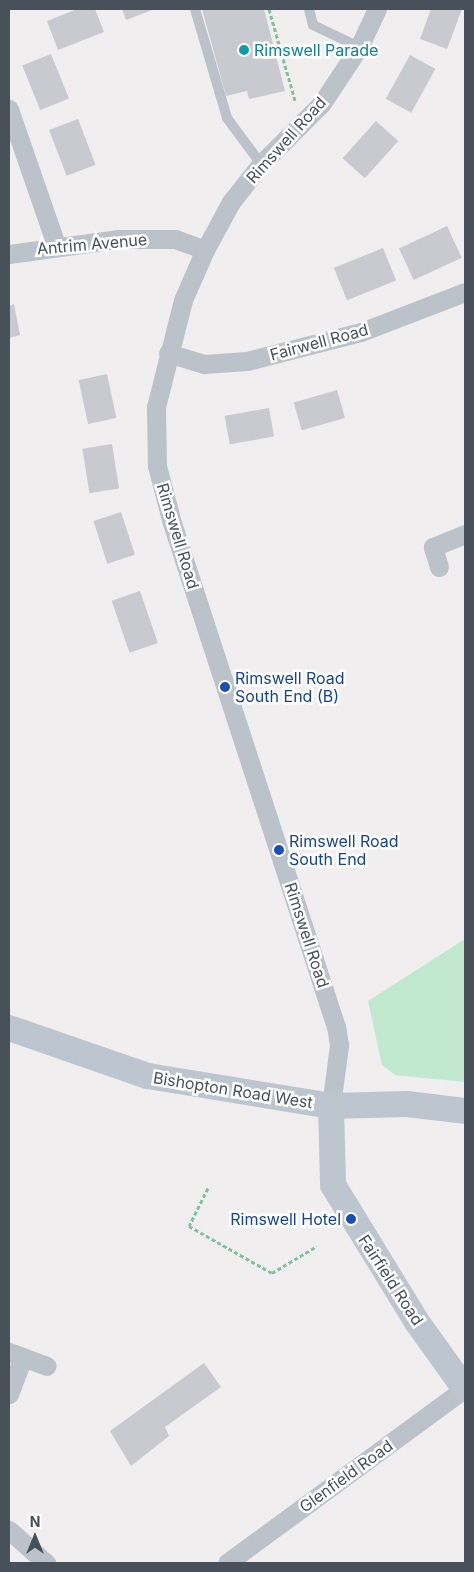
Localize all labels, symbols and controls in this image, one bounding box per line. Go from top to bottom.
place label: Rimswell Parade [254,40,378,60]
marker: Rimswell Parade [238,44,250,56]
street label: Rimswell Road [242,93,330,187]
street label: Antrim Avenue [36,230,148,258]
street label: Fairwell Road [268,320,370,364]
street label: Rimswell Road [153,481,203,591]
place label: Rimswell Road South End (B) [235,668,345,706]
marker: Rimswell Road South End (B) [219,681,231,693]
place label: Rimswell Road South End [289,831,399,869]
marker: Rimswell Road South End [273,844,285,856]
street label: Rimswell Road [281,880,333,990]
street label: Bishopton Road West [152,1068,314,1112]
place label: Rimswell Hotel [230,1209,341,1229]
marker: Rimswell Hotel [345,1213,357,1225]
street label: Fairfield Road [355,1231,427,1329]
street label: Glenfield Road [296,1436,396,1516]
north arrow [10,1512,60,1562]
text: N [30,1513,40,1530]

